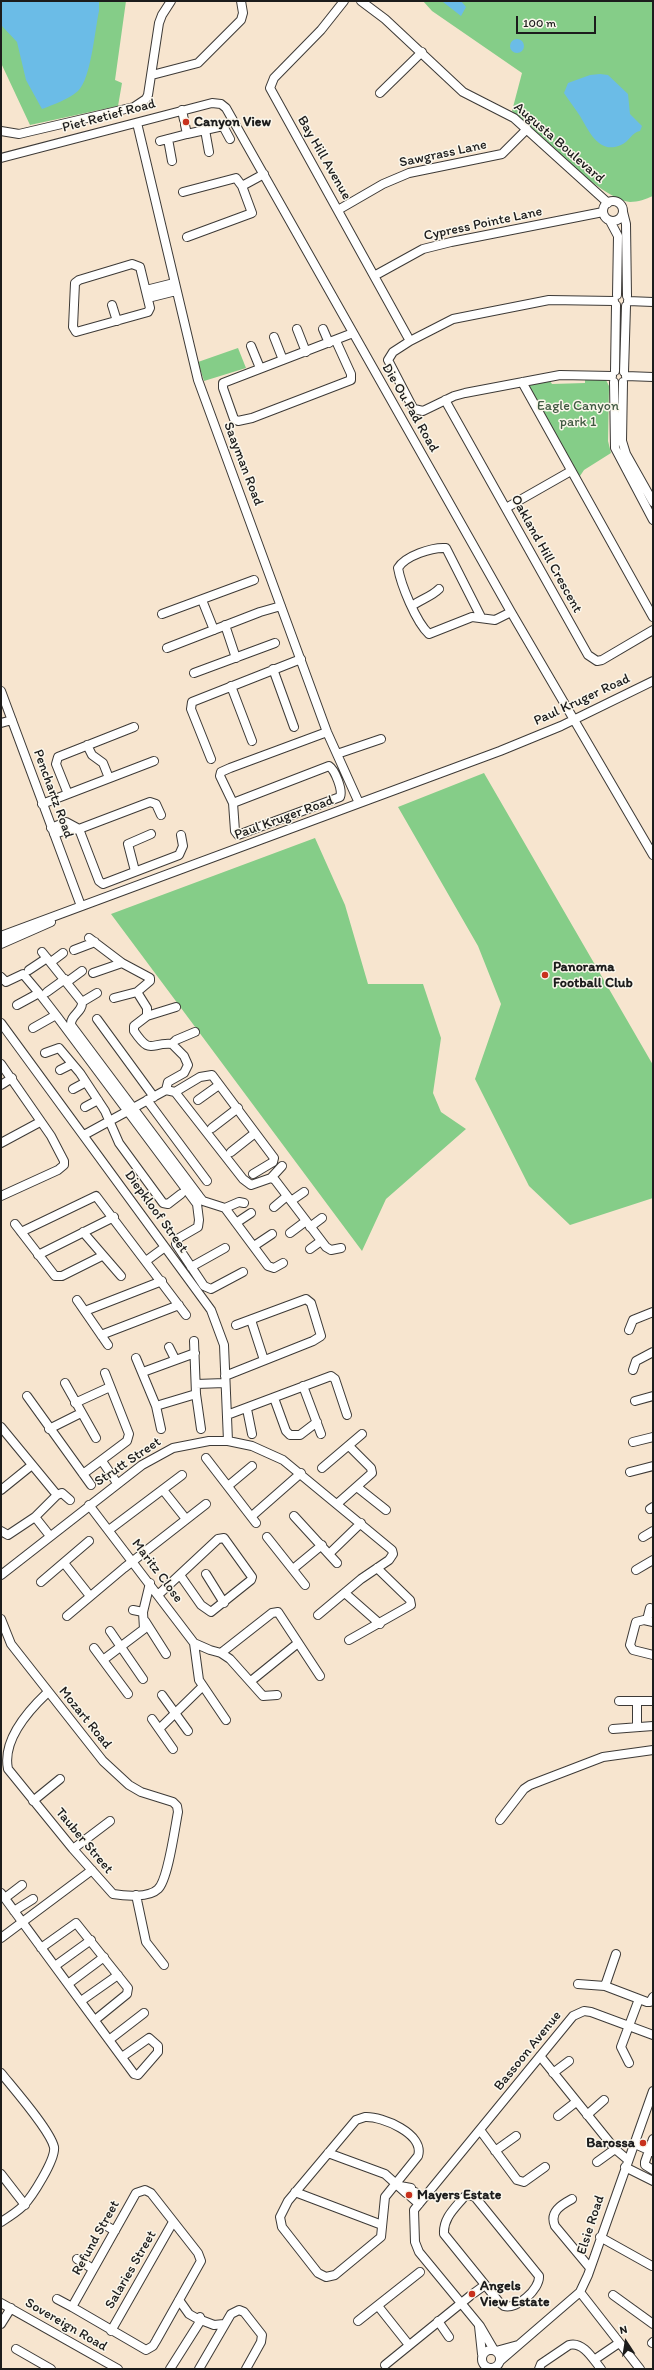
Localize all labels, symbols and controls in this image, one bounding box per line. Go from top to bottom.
scale bar [518,8,598,34]
text: 100 m [523,16,556,30]
street label: Piet Retief Road [61,95,157,137]
street label: Augusta Boulevard [510,99,608,187]
street label: Bay Hill Avenue [293,113,355,203]
place label: Canyon View [194,114,271,130]
marker: Canyon View [181,117,191,127]
street label: Sawgrass Lane [398,137,488,171]
street label: Cypress Pointe Lane [422,203,544,245]
street label: Die Ou Pad Road [378,361,442,455]
park label: Eagle Canyon park 1 [537,398,619,430]
street label: Saayman Road [219,420,267,508]
street label: Oakland Hill Crescent [507,492,585,616]
street label: Paul Kruger Road [531,670,633,730]
street label: Penchartz Road [29,747,77,841]
street label: Paul Kruger Road [232,792,336,844]
place label: Panorama Football Club [553,959,633,992]
marker: Panorama Football Club [540,970,550,980]
street label: Diepkloof Street [120,1168,192,1256]
street label: Strutt Street [92,1434,164,1490]
street label: Maritz Close [128,1536,186,1606]
street label: Mozart Road [55,1683,115,1753]
street label: Tauber Street [52,1805,116,1877]
street label: Bassoon Avenue [491,2008,565,2094]
place label: Barossa [586,2135,635,2151]
marker: Barossa [638,2138,648,2148]
place label: Mayers Estate [417,2187,502,2203]
marker: Mayers Estate [404,2190,414,2200]
street label: Elsie Road [574,2193,608,2257]
street label: Refund Street [68,2198,124,2278]
street label: Salaries Street [102,2228,160,2312]
place label: Angels View Estate [480,2278,550,2310]
marker: Angels View Estate [467,2289,477,2299]
street label: Sovereign Road [22,2295,110,2355]
north arrow [606,2322,646,2362]
text: N [618,2323,628,2337]

